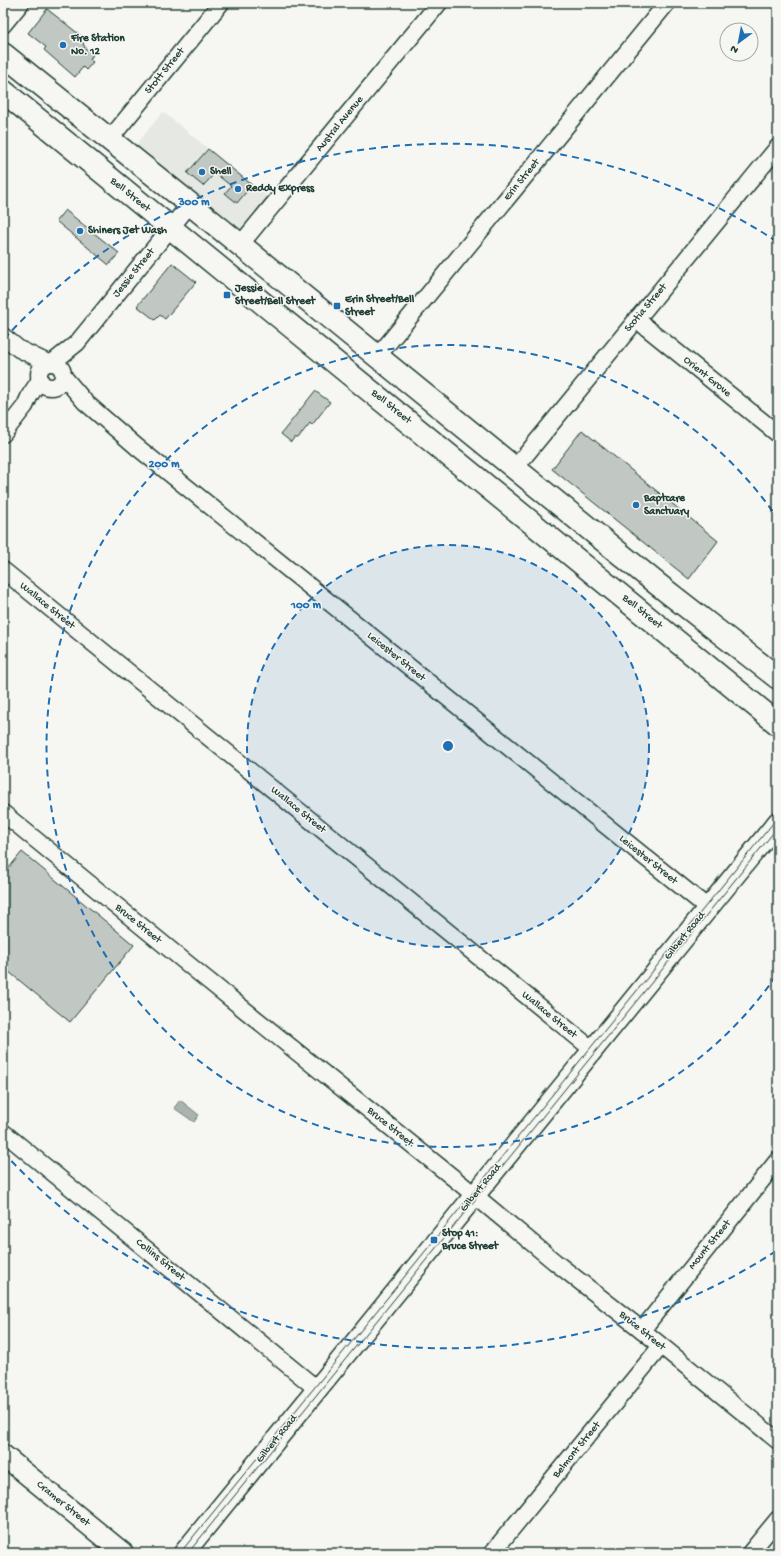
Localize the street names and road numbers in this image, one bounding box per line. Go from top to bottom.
street label: Stott Street [143,44,188,97]
street label: Austral Avenue [314,93,366,154]
street label: Erin Street [502,156,543,203]
street label: Bell Street [107,175,154,216]
street label: Jessie Street [111,245,158,300]
street label: Scotia Street [622,280,671,335]
street label: Orient Grove [681,354,734,400]
street label: Bell Street [368,387,415,428]
street label: Wallace Street [17,580,78,633]
street label: Bell Street [619,592,666,633]
street label: Leicester Street [364,630,429,685]
street label: Wallace Street [268,784,329,837]
street label: Leicester Street [616,833,681,888]
street label: Bruce Street [112,901,165,947]
street label: Gilbert Road [662,908,709,962]
street label: Wallace Street [519,989,580,1042]
street label: Bruce Street [364,1104,417,1150]
street label: Gilbert Road [458,1160,505,1214]
street label: Mount Street [686,1217,735,1272]
street label: Collins Street [133,1236,188,1285]
street label: Bruce Street [616,1308,669,1354]
street label: Gilbert Road [254,1411,301,1465]
street label: Belmont Street [550,1418,604,1481]
street label: Cramer Street [34,1479,93,1530]

